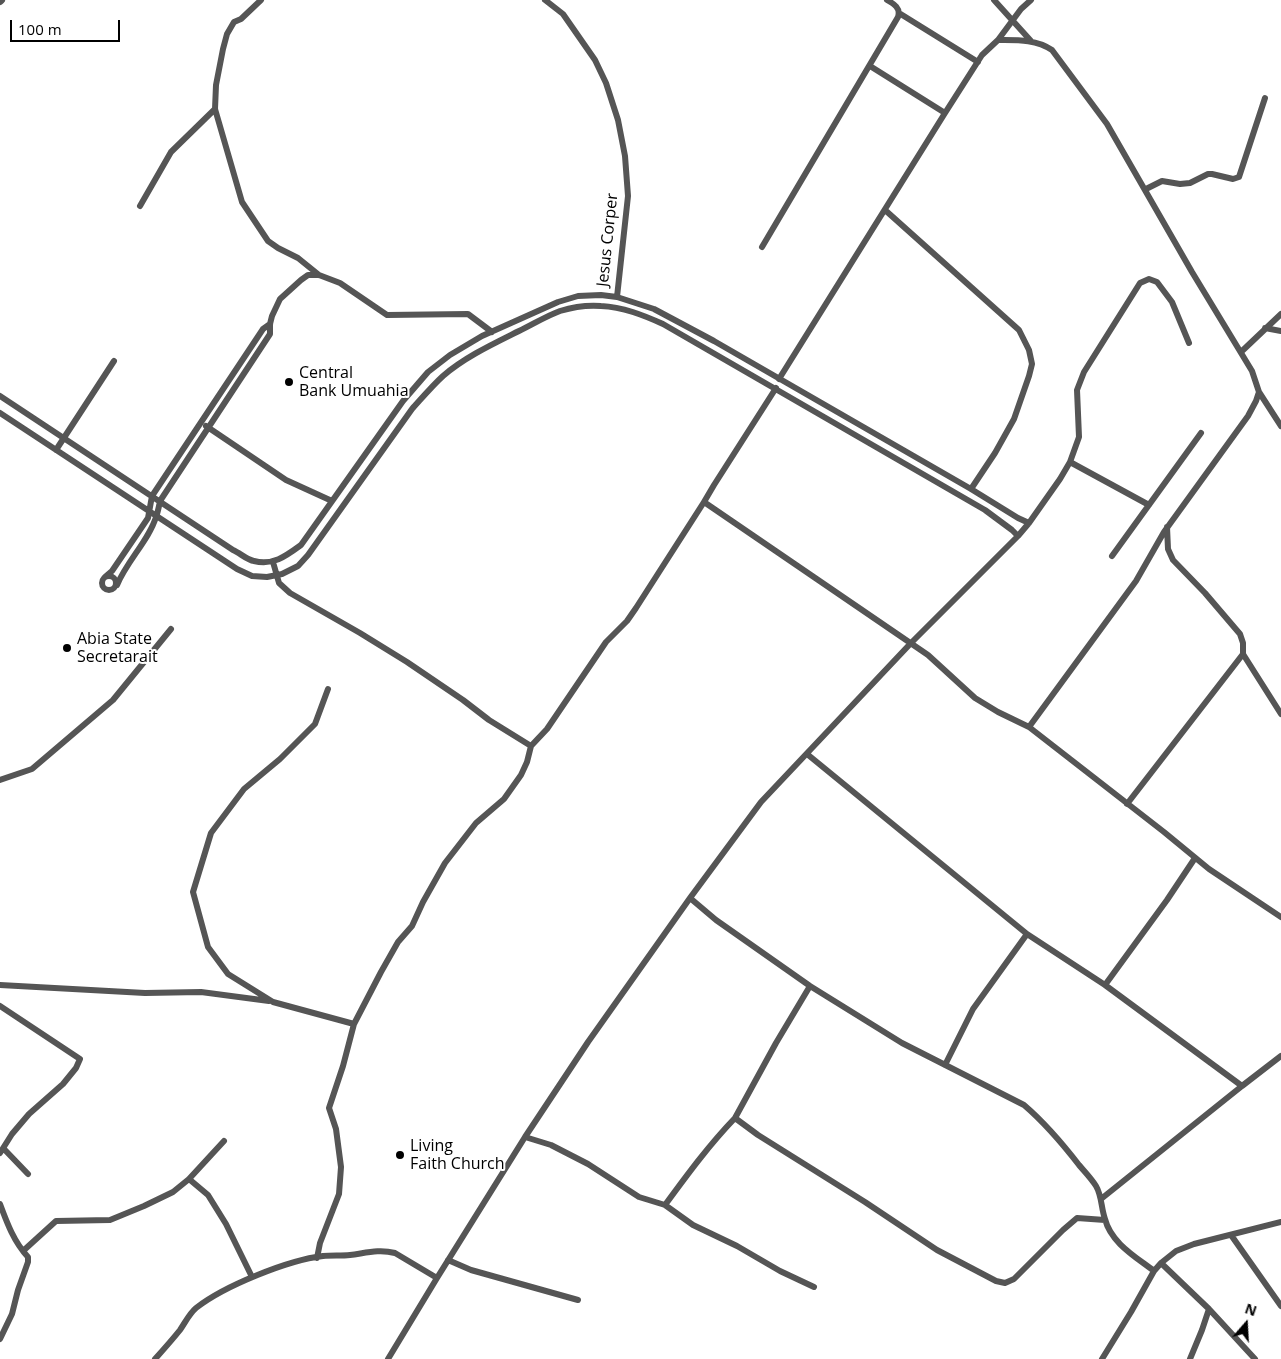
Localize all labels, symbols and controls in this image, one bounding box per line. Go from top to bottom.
scale bar [12,10,122,42]
text: 100 m [18,19,62,39]
street label: Jesus Corper [594,192,622,288]
place label: Central Bank Umuahia [299,363,409,401]
marker: Central Bank Umuahia [283,376,295,388]
place label: Abia State Secretarait [77,629,158,667]
marker: Abia State Secretarait [61,642,73,654]
place label: Living Faith Church [410,1136,505,1174]
marker: Living Faith Church [394,1149,406,1161]
north arrow [1221,1299,1271,1349]
text: N [1243,1299,1260,1320]

